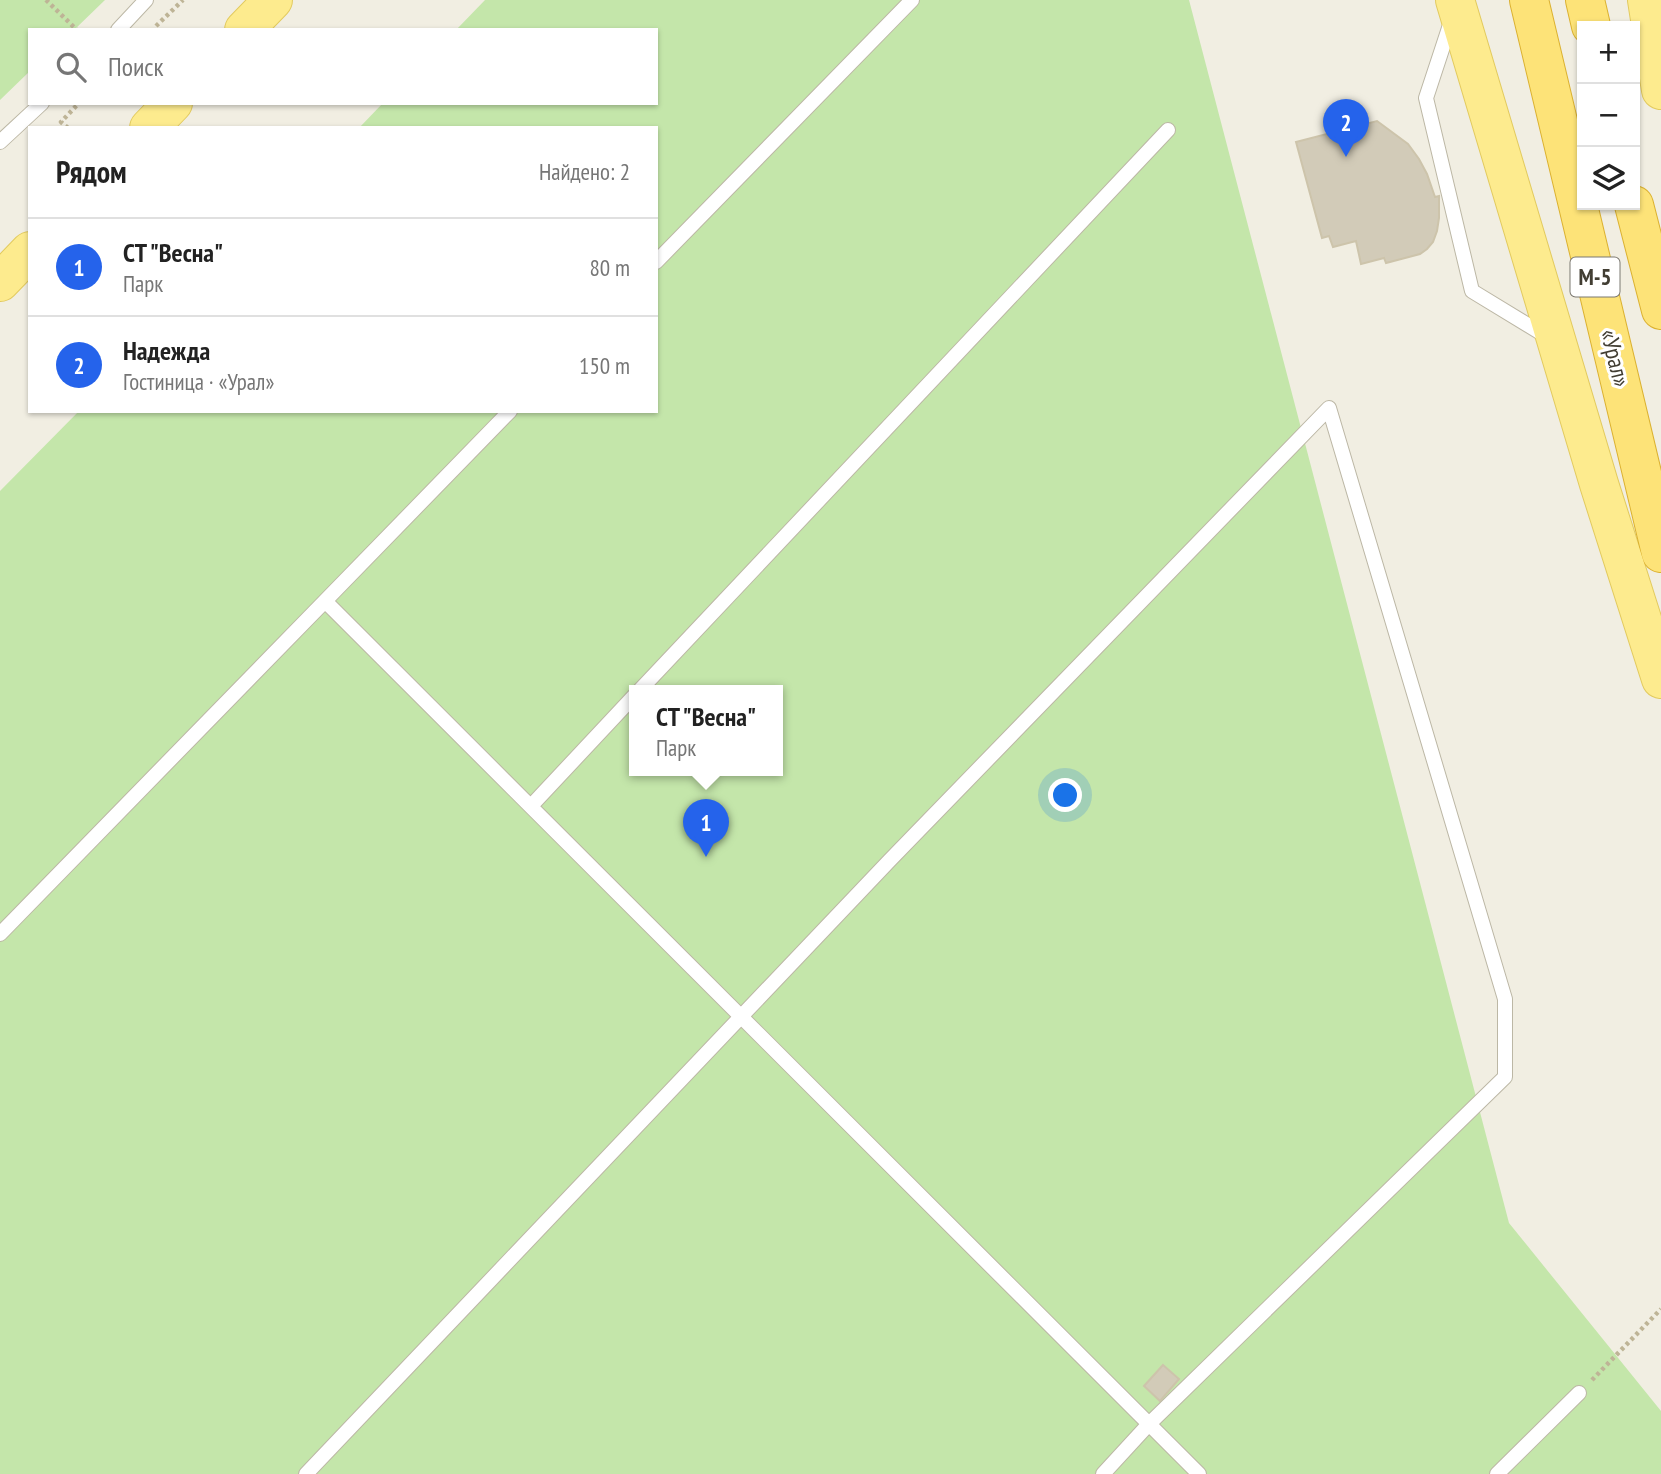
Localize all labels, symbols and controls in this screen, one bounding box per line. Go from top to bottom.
map controls [1577,21,1640,210]
button: + [1577,21,1640,84]
search box [28,28,658,105]
icon: search [52,48,90,86]
text: Поиск [108,50,164,83]
button: − [1577,84,1640,147]
pin: 2 [1323,99,1369,157]
button: layers [1577,147,1640,210]
text: Рядом [56,152,127,191]
text: Найдено: 2 [539,157,630,186]
text: СТ "Весна" [123,236,223,269]
text: 1 [74,253,85,282]
text: 80 m [589,253,630,282]
road number: М-5 [1570,258,1620,296]
text: Парк [123,269,163,298]
street label: «Урал» [1593,326,1638,390]
text: Надежда [123,334,210,367]
text: 2 [74,351,85,380]
text: 150 m [579,351,630,380]
text: Гостиница · «Урал» [123,367,274,396]
popup [629,685,783,776]
text: СТ "Весна" [656,700,756,733]
text: Парк [656,733,696,762]
your location [1048,778,1082,812]
pin: 1 [683,799,729,857]

